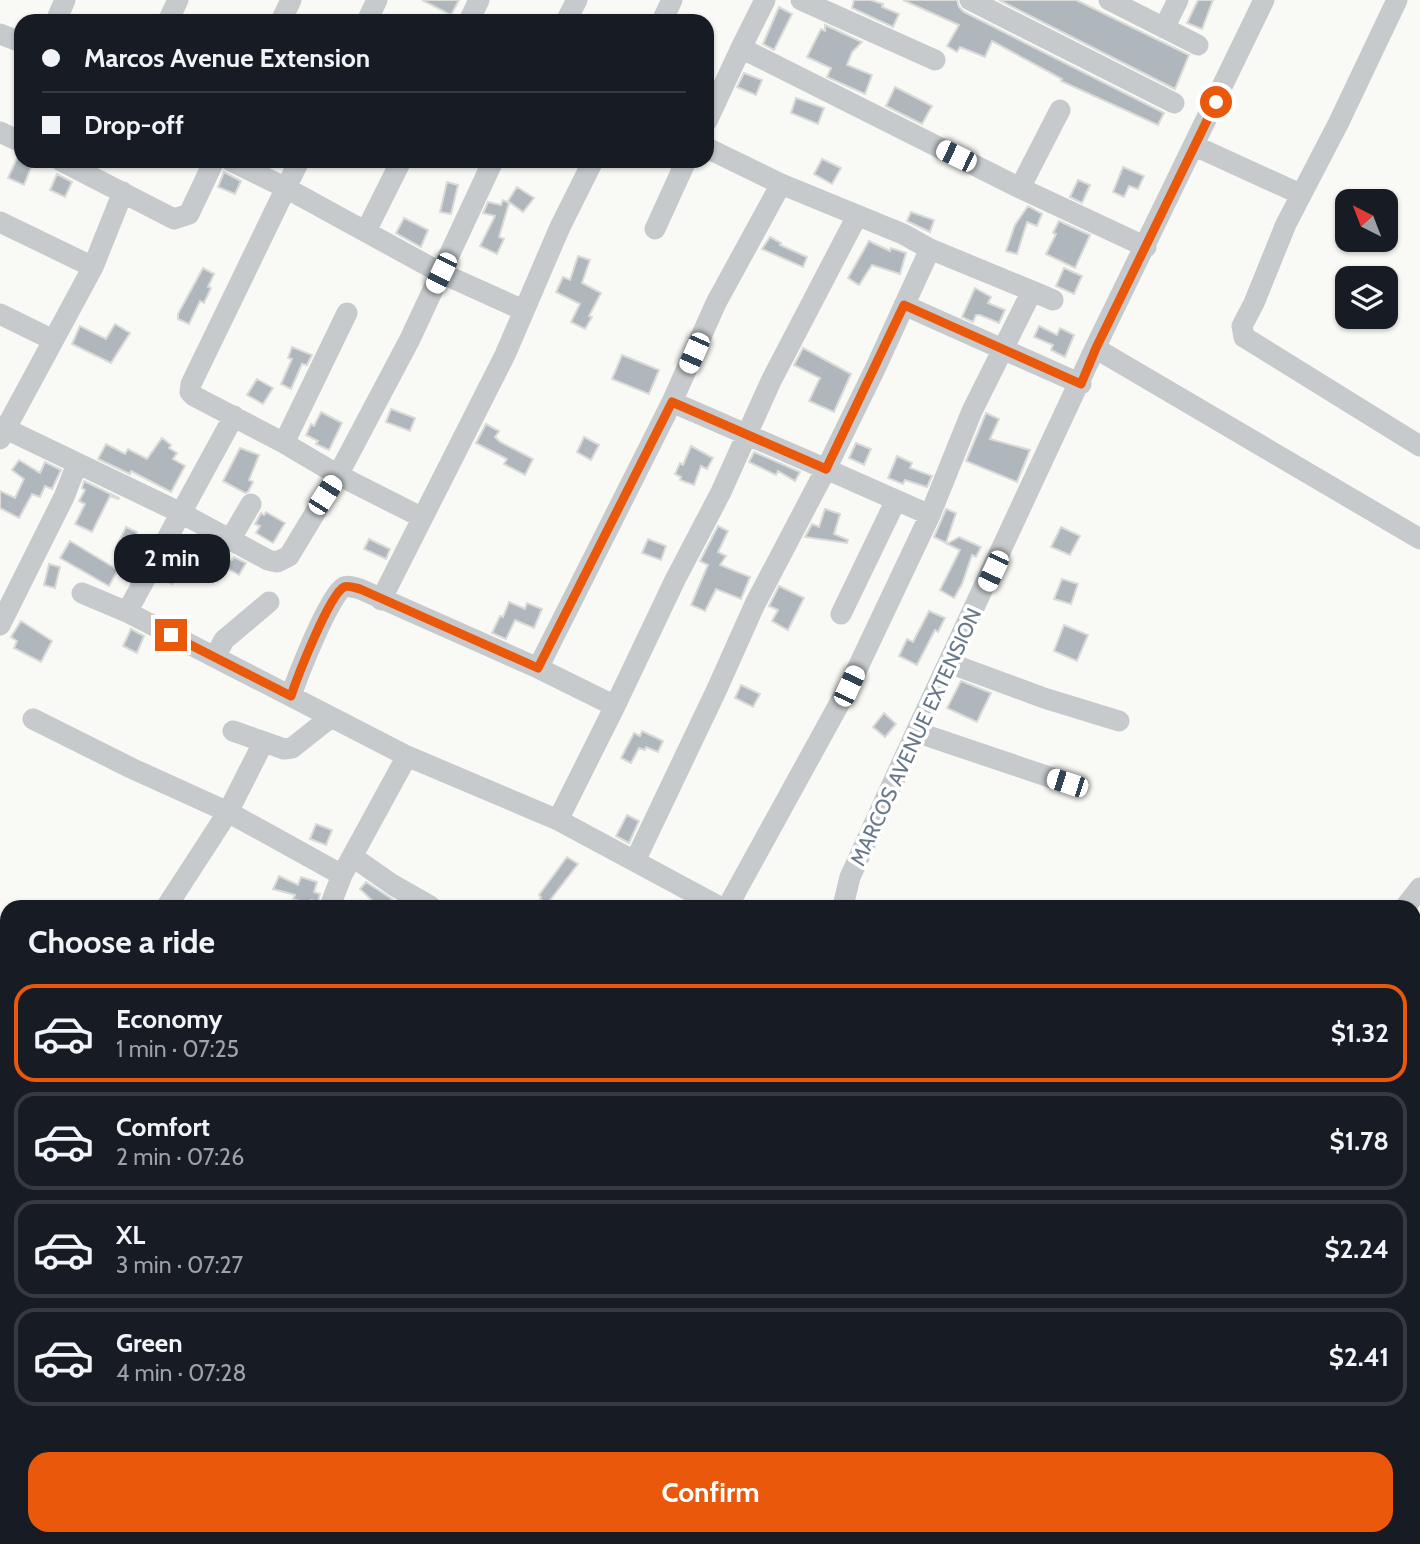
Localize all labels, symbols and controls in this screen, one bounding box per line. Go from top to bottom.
text: Marcos Avenue Extension [84,42,370,74]
route start [1200,86,1232,118]
text: Drop-off [84,109,184,141]
car [933,137,980,175]
north arrow [1335,189,1398,252]
map controls [1335,189,1398,329]
car [423,250,460,296]
button: layers [1335,266,1398,329]
car [676,330,713,376]
car [305,472,346,518]
callout: 2 min [113,534,229,582]
text: 2 min [144,544,200,572]
car [975,548,1012,594]
street label: MARCOS AVENUE EXTENSION [845,604,986,870]
route end [155,619,187,651]
car [831,663,868,709]
car [1044,767,1091,799]
text: Choose a ride [28,922,215,961]
icon: car [32,1002,95,1065]
text: Economy [116,1003,222,1035]
text: $1.32 [1331,1017,1389,1049]
text: 1 min · 07:25 [116,1035,239,1063]
icon: car [32,1110,95,1173]
text: Comfort [116,1111,210,1143]
text: $1.78 [1330,1125,1389,1157]
text: 2 min · 07:26 [116,1143,244,1171]
icon: car [32,1218,95,1281]
text: XL [116,1219,145,1251]
text: $2.24 [1324,1233,1389,1265]
text: 3 min · 07:27 [116,1251,243,1279]
icon: car [32,1326,95,1389]
text: Green [116,1327,183,1359]
text: $2.41 [1329,1341,1389,1373]
text: 4 min · 07:28 [116,1359,246,1387]
button: Confirm [28,1452,1393,1532]

